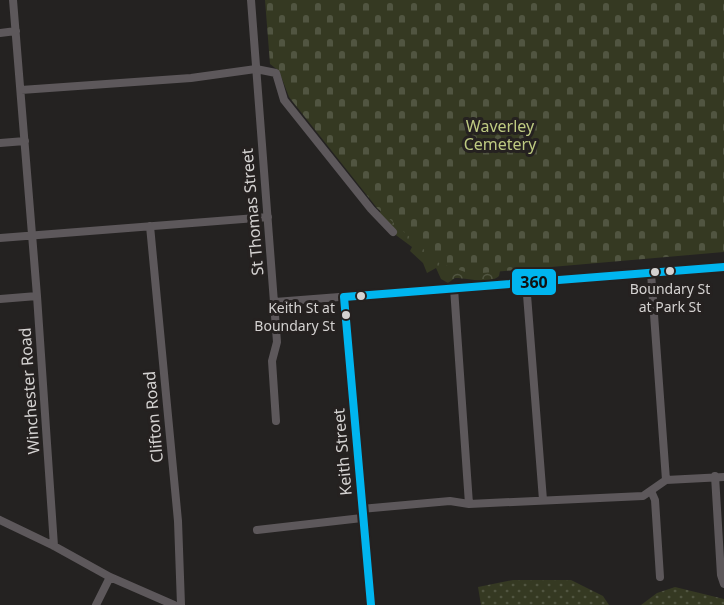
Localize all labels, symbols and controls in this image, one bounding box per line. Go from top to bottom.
park label: Waverley Cemetery [464,115,537,155]
street label: St Thomas Street [235,147,269,277]
marker: Boundary St at Park St [664,265,676,277]
unlabelled marker [649,266,661,278]
line badge: 360 [511,268,557,296]
text: 360 [520,271,548,293]
place label: Boundary St at Park St [630,279,710,316]
unlabelled marker [355,290,367,302]
place label: Keith St at Boundary St [254,298,335,335]
marker: Keith St at Boundary St [340,309,352,321]
street label: Winchester Road [14,327,44,455]
street label: Clifton Road [138,370,168,464]
street label: Keith Street [327,407,357,497]

